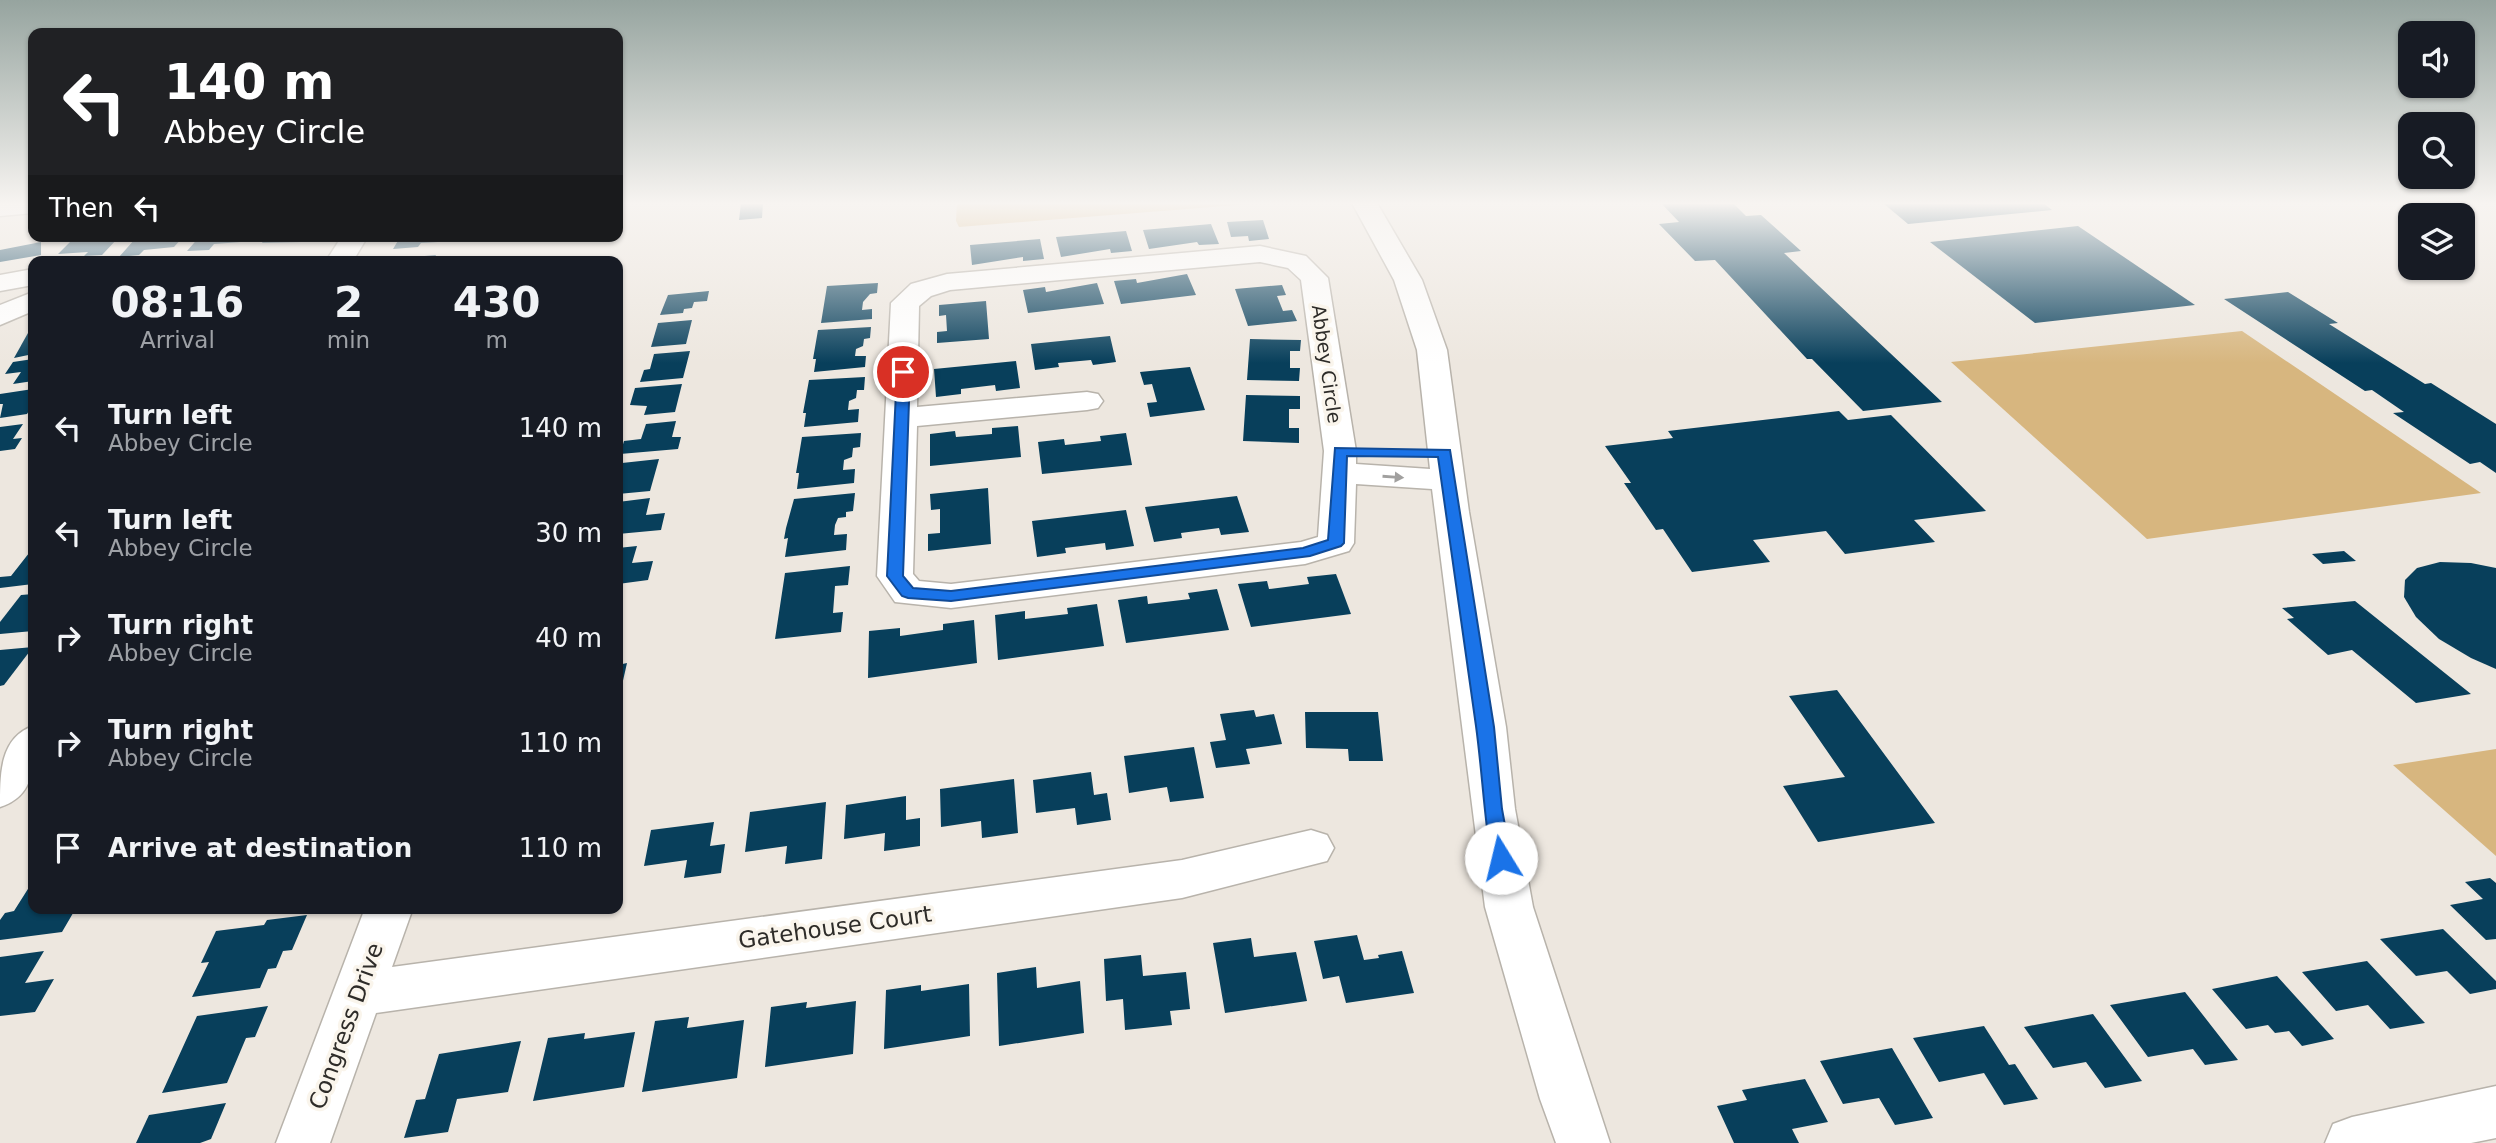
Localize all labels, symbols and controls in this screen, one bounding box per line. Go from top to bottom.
map controls [2398,21,2475,280]
button: sound [2398,21,2475,98]
text: 140 m [164,54,334,111]
icon: left [49,56,140,147]
button: search [2398,112,2475,189]
text: Abbey Circle [164,113,365,151]
icon: left [128,189,166,227]
text: Then [49,193,114,223]
button: layers [2398,203,2475,280]
text: 08:16 [111,278,244,327]
text: 2 [334,278,363,327]
text: 430 [453,278,540,327]
street label: Abbey Circle [1308,303,1346,425]
text: Arrival [140,327,215,353]
text: min [327,327,370,353]
text: m [485,327,508,353]
pin [873,342,933,402]
icon: arrive [884,353,922,391]
text: Turn left [108,400,232,430]
icon: left [49,409,87,447]
text: 140 m [519,413,602,443]
text: Abbey Circle [108,430,253,456]
one-way arrow [1382,471,1404,482]
text: Turn left [108,505,232,535]
icon: left [49,514,87,552]
text: 30 m [535,518,602,548]
text: Abbey Circle [108,535,253,561]
text: Turn right [108,610,253,640]
icon: right [49,619,87,657]
text: 40 m [535,623,602,653]
text: Abbey Circle [108,640,253,666]
text: Turn right [108,715,253,745]
icon: right [49,724,87,762]
text: 110 m [519,728,602,758]
text: Abbey Circle [108,745,253,771]
position arrow [1464,821,1538,895]
icon: arrive [49,829,87,867]
text: Arrive at destination [108,833,412,863]
text: 110 m [519,833,602,863]
street label: Gatehouse Court [737,901,933,953]
street label: Congress Drive [304,939,388,1113]

